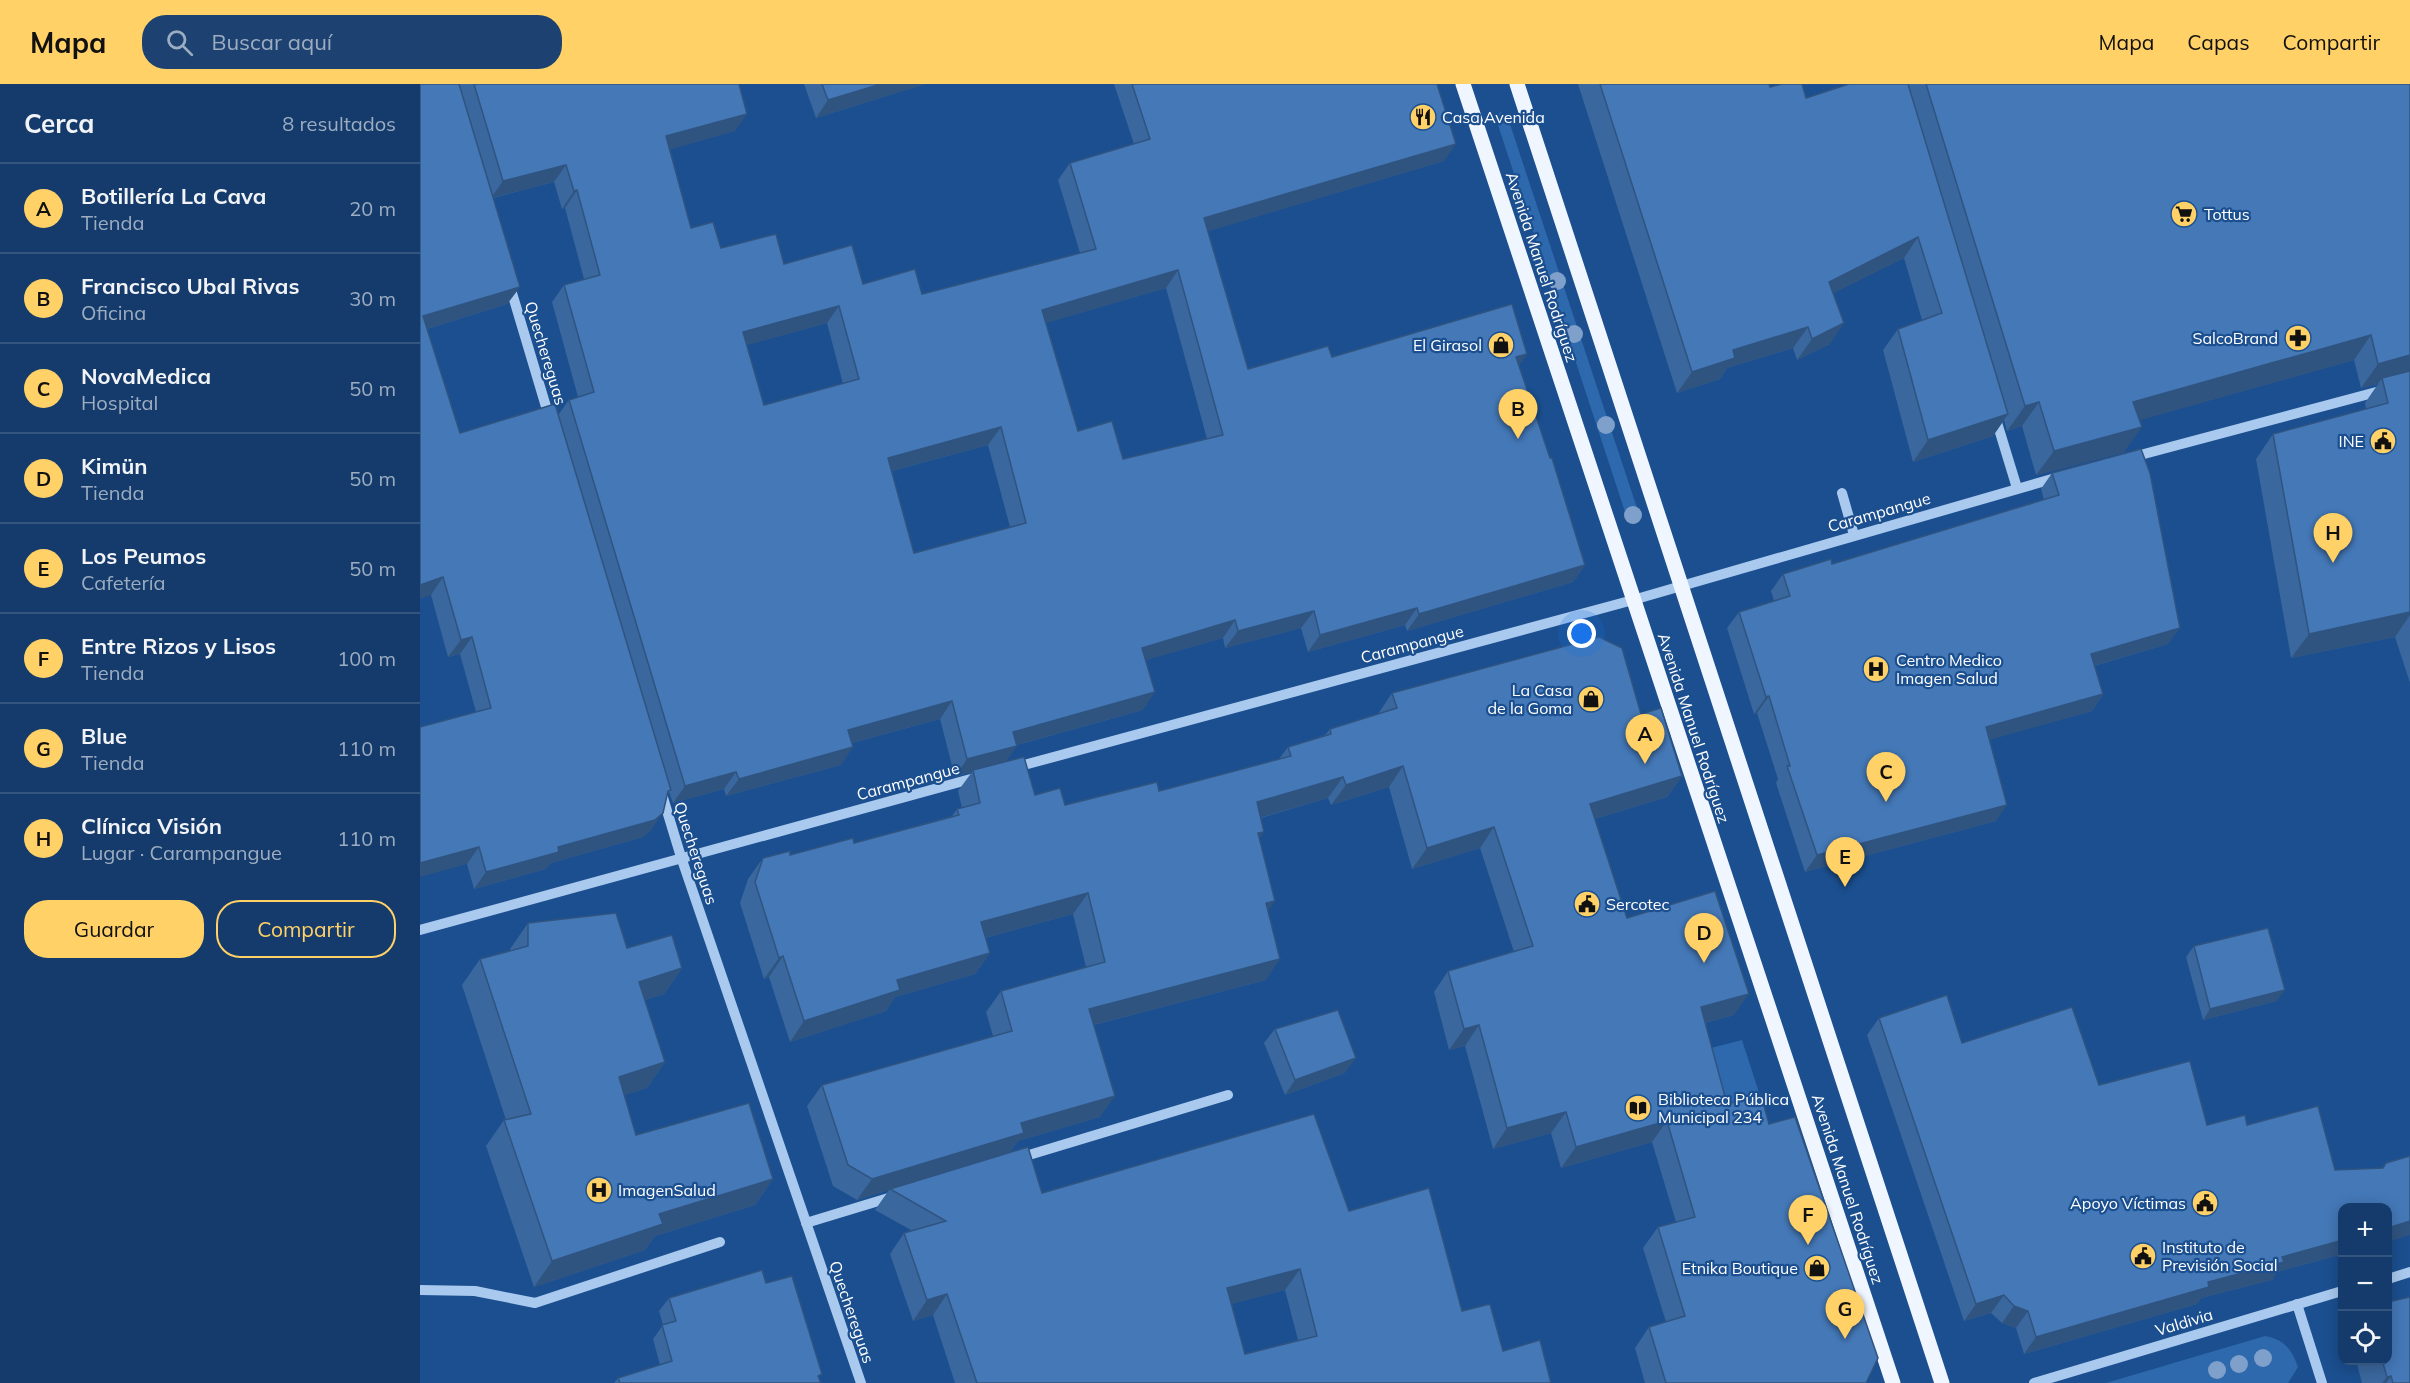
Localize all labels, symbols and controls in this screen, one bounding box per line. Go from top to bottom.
search box [142,15,562,69]
text: Mapa [30,25,106,60]
icon: search [163,26,196,59]
text: Buscar aquí [211,28,332,56]
text: Mapa [2099,29,2154,55]
text: Capas [2187,29,2250,55]
text: Compartir [2283,29,2380,55]
restaurant icon: Casa Avenida [1408,102,1438,132]
text: Cerca [24,107,94,140]
place label: Casa Avenida [1442,107,1545,127]
text: 8 resultados [282,111,396,136]
street label: Avenida Manuel Rodríguez [1502,169,1582,365]
text: Botillería La Cava [81,182,266,210]
text: A [36,196,51,221]
text: 20 m [349,196,396,221]
supermarket icon: Tottus [2169,199,2199,229]
place label: Tottus [2204,204,2250,224]
text: Tienda [81,210,144,235]
text: Francisco Ubal Rivas [81,272,300,300]
text: B [37,286,50,311]
text: 30 m [349,286,396,311]
street label: Quechereguas [521,299,571,407]
text: Oficina [81,300,146,325]
pharmacy icon: SalcoBrand [2283,323,2313,353]
place label: SalcoBrand [2193,328,2278,348]
shop icon: El Girasol [1486,330,1516,360]
place label: El Girasol [1413,335,1482,355]
text: NovaMedica [81,362,211,390]
text: C [37,376,50,401]
text: 50 m [349,376,396,401]
text: Hospital [81,390,158,415]
pin: B [1498,390,1538,439]
public building icon: INE [2368,426,2398,456]
place label: INE [2338,431,2364,451]
text: Kimün [81,452,148,480]
text: D [36,466,51,491]
text: 50 m [349,466,396,491]
text: Tienda [81,480,144,505]
street label: Carampangue [1825,488,1933,536]
pin: H [2314,514,2352,563]
text: Los Peumos [81,542,206,570]
text: E [38,556,49,581]
text: 50 m [349,556,396,581]
text: Cafetería [81,570,166,595]
your location [1567,619,1596,648]
street label: Carampangue [1358,621,1466,667]
street label: Avenida Manuel Rodríguez [1654,630,1734,826]
text: Entre Rizos y Lisos [81,632,276,660]
text: F [38,646,49,671]
text: 100 m [337,646,396,671]
place label: Centro Medico Imagen Salud [1896,650,2002,688]
hospital icon: Centro Medico Imagen Salud [1861,654,1891,684]
text: Tienda [81,660,144,685]
place label: La Casa de la Goma [1487,680,1572,718]
shop icon: La Casa de la Goma [1576,684,1606,714]
pin: A [1626,714,1664,764]
text: Blue [81,722,127,750]
text: G [36,736,51,761]
text: 110 m [337,736,396,761]
text: Tienda [81,750,144,775]
pin: C [1866,752,1906,802]
street label: Carampangue [854,758,962,804]
street label: Quechereguas [670,799,722,907]
text: Clínica Visión [81,812,222,840]
text: H [36,826,51,851]
text: 110 m [337,826,396,851]
pin: E [1826,838,1864,887]
text: Lugar · Carampangue [81,840,282,865]
public building icon: Sercotec [1572,889,1602,919]
place label: Sercotec [1606,894,1669,914]
button: Guardar [24,900,204,958]
button: Compartir [216,900,396,958]
pin: D [1684,914,1724,963]
place label: Biblioteca Pública Municipal 234 [1658,1089,1789,1127]
street label: Avenida Manuel Rodríguez [1808,1091,1888,1287]
library icon: Biblioteca Pública Municipal 234 [1623,1093,1653,1123]
hospital icon: ImagenSalud [584,1175,614,1205]
place label: ImagenSalud [618,1180,716,1200]
public building icon: Apoyo Víctimas [2190,1188,2220,1218]
place label: Apoyo Víctimas [2070,1193,2186,1213]
pin: F [1788,1196,1828,1245]
map controls [2338,1203,2392,1365]
button: + [2338,1203,2392,1257]
place label: Instituto de Previsión Social [2162,1237,2278,1275]
public building icon: Instituto de Previsión Social [2128,1241,2158,1271]
shop icon: Etnika Boutique [1802,1253,1832,1283]
button: − [2338,1257,2392,1311]
street label: Quechereguas [825,1258,879,1366]
place label: Etnika Boutique [1682,1258,1798,1278]
pin: G [1826,1290,1864,1339]
street label: Valdivia [2153,1304,2215,1340]
button: locate [2338,1311,2392,1365]

